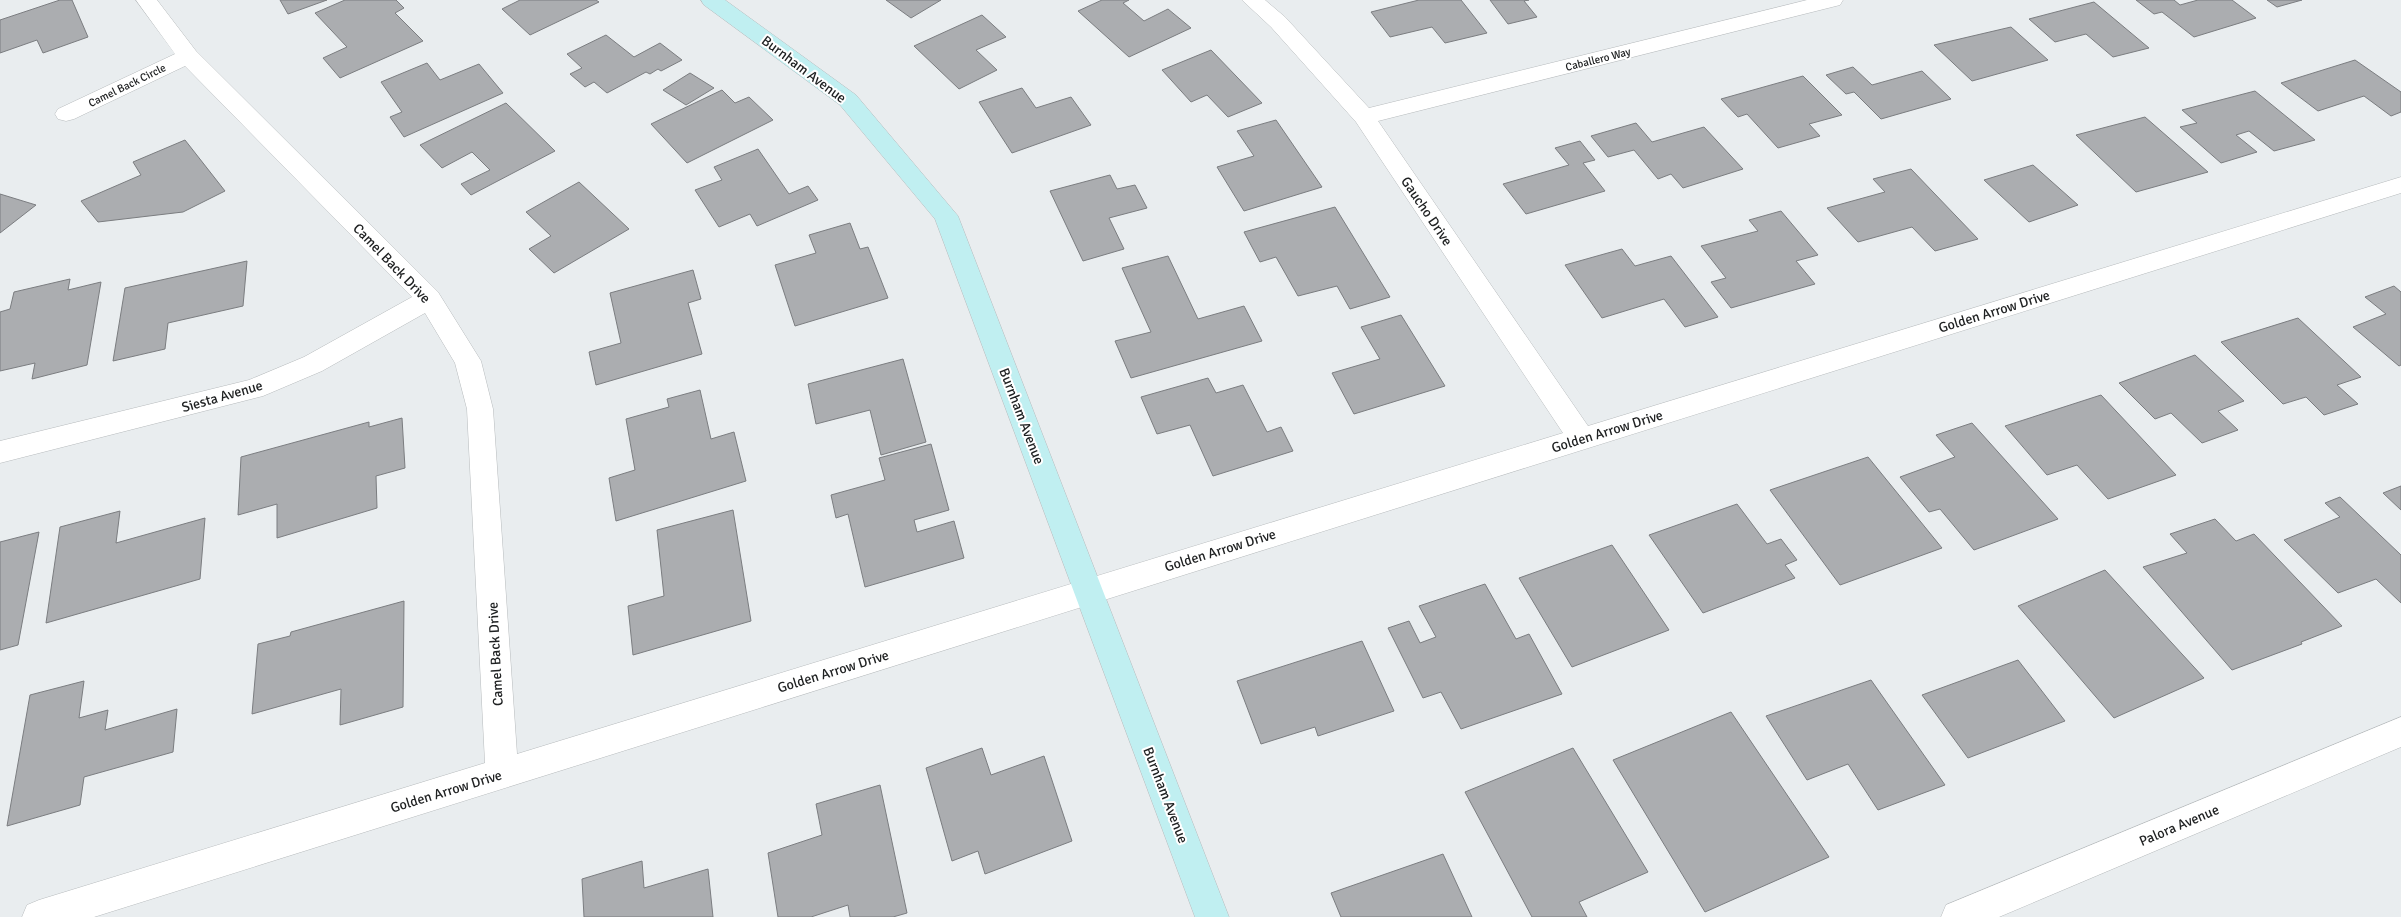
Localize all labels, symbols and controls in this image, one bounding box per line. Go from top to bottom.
street label: Burnham Avenue [758,32,849,107]
street label: Caballero Way [1564,45,1633,74]
street label: Camel Back Circle [86,61,168,110]
street label: Gaucho Drive [1397,174,1456,249]
street label: Camel Back Drive [349,220,434,307]
street label: Golden Arrow Drive [1936,286,2052,337]
street label: Burnham Avenue [995,366,1048,467]
street label: Siesta Avenue [180,377,265,416]
street label: Golden Arrow Drive [1549,406,1665,457]
street label: Golden Arrow Drive [1162,525,1278,576]
street label: Camel Back Drive [484,601,507,707]
street label: Golden Arrow Drive [775,646,891,697]
street label: Burnham Avenue [1139,745,1192,846]
street label: Golden Arrow Drive [388,766,504,817]
street label: Palora Avenue [2137,801,2222,850]

